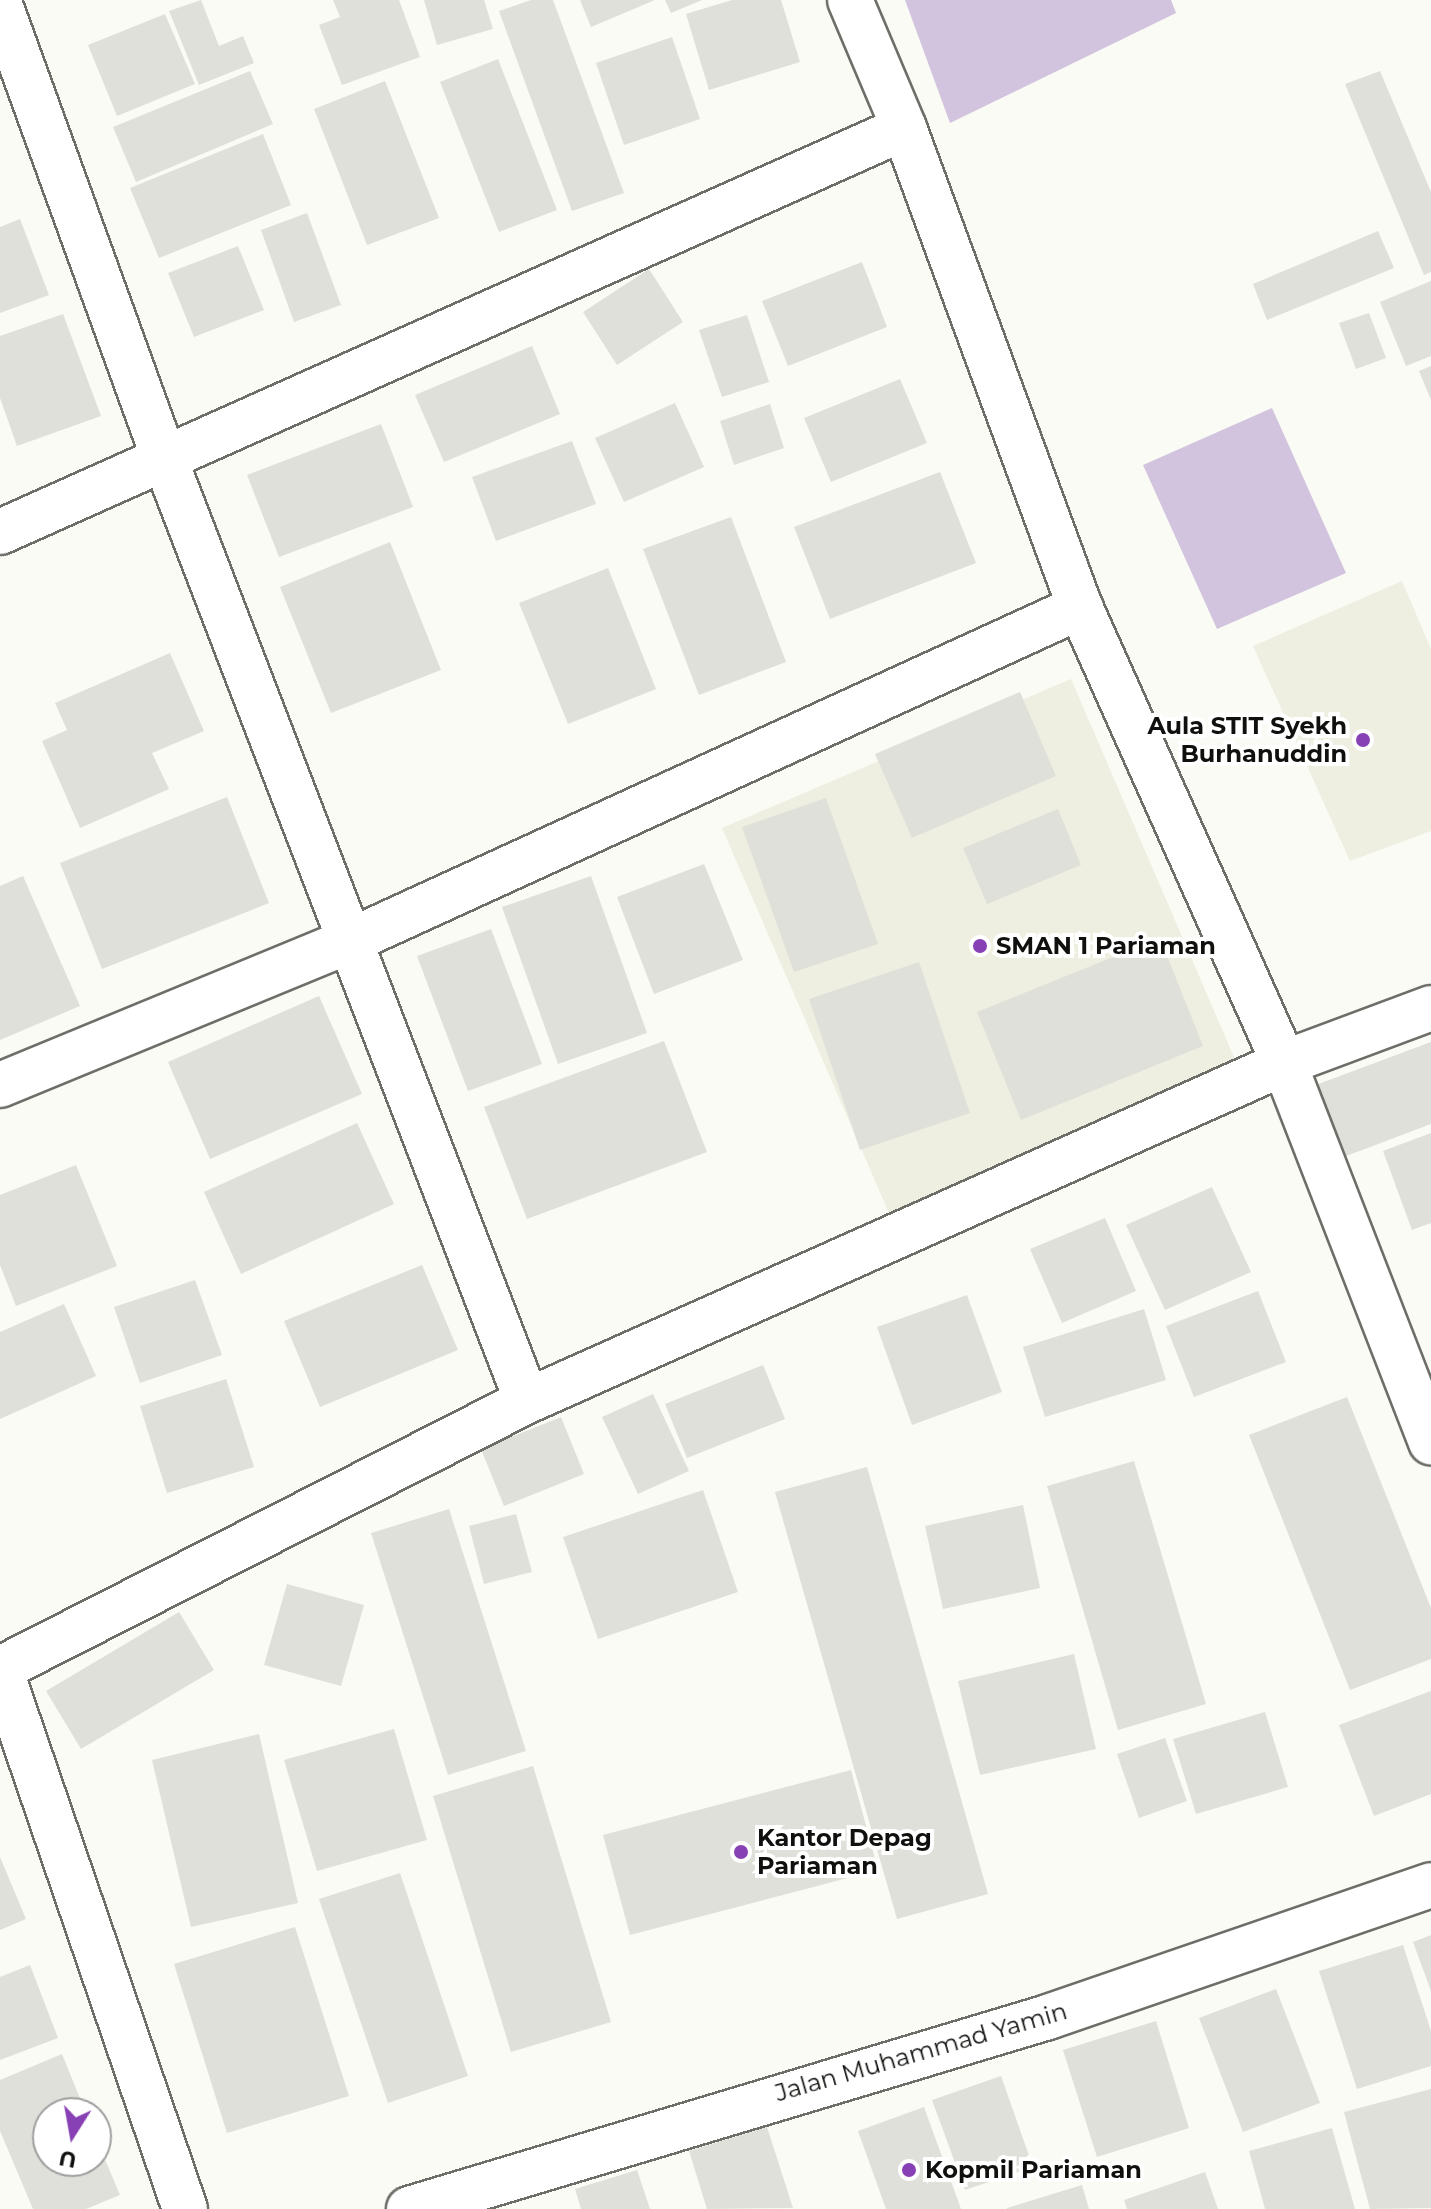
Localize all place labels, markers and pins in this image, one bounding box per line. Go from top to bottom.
place label: Aula STIT Syekh Burhanuddin [1147,712,1347,768]
marker: Aula STIT Syekh Burhanuddin [1354,731,1372,749]
place label: SMAN 1 Pariaman [996,932,1216,960]
marker: SMAN 1 Pariaman [971,937,989,955]
place label: Kantor Depag Pariaman [757,1824,932,1880]
marker: Kantor Depag Pariaman [732,1843,750,1861]
place label: Kopmil Pariaman [925,2156,1142,2184]
marker: Kopmil Pariaman [900,2161,918,2179]

